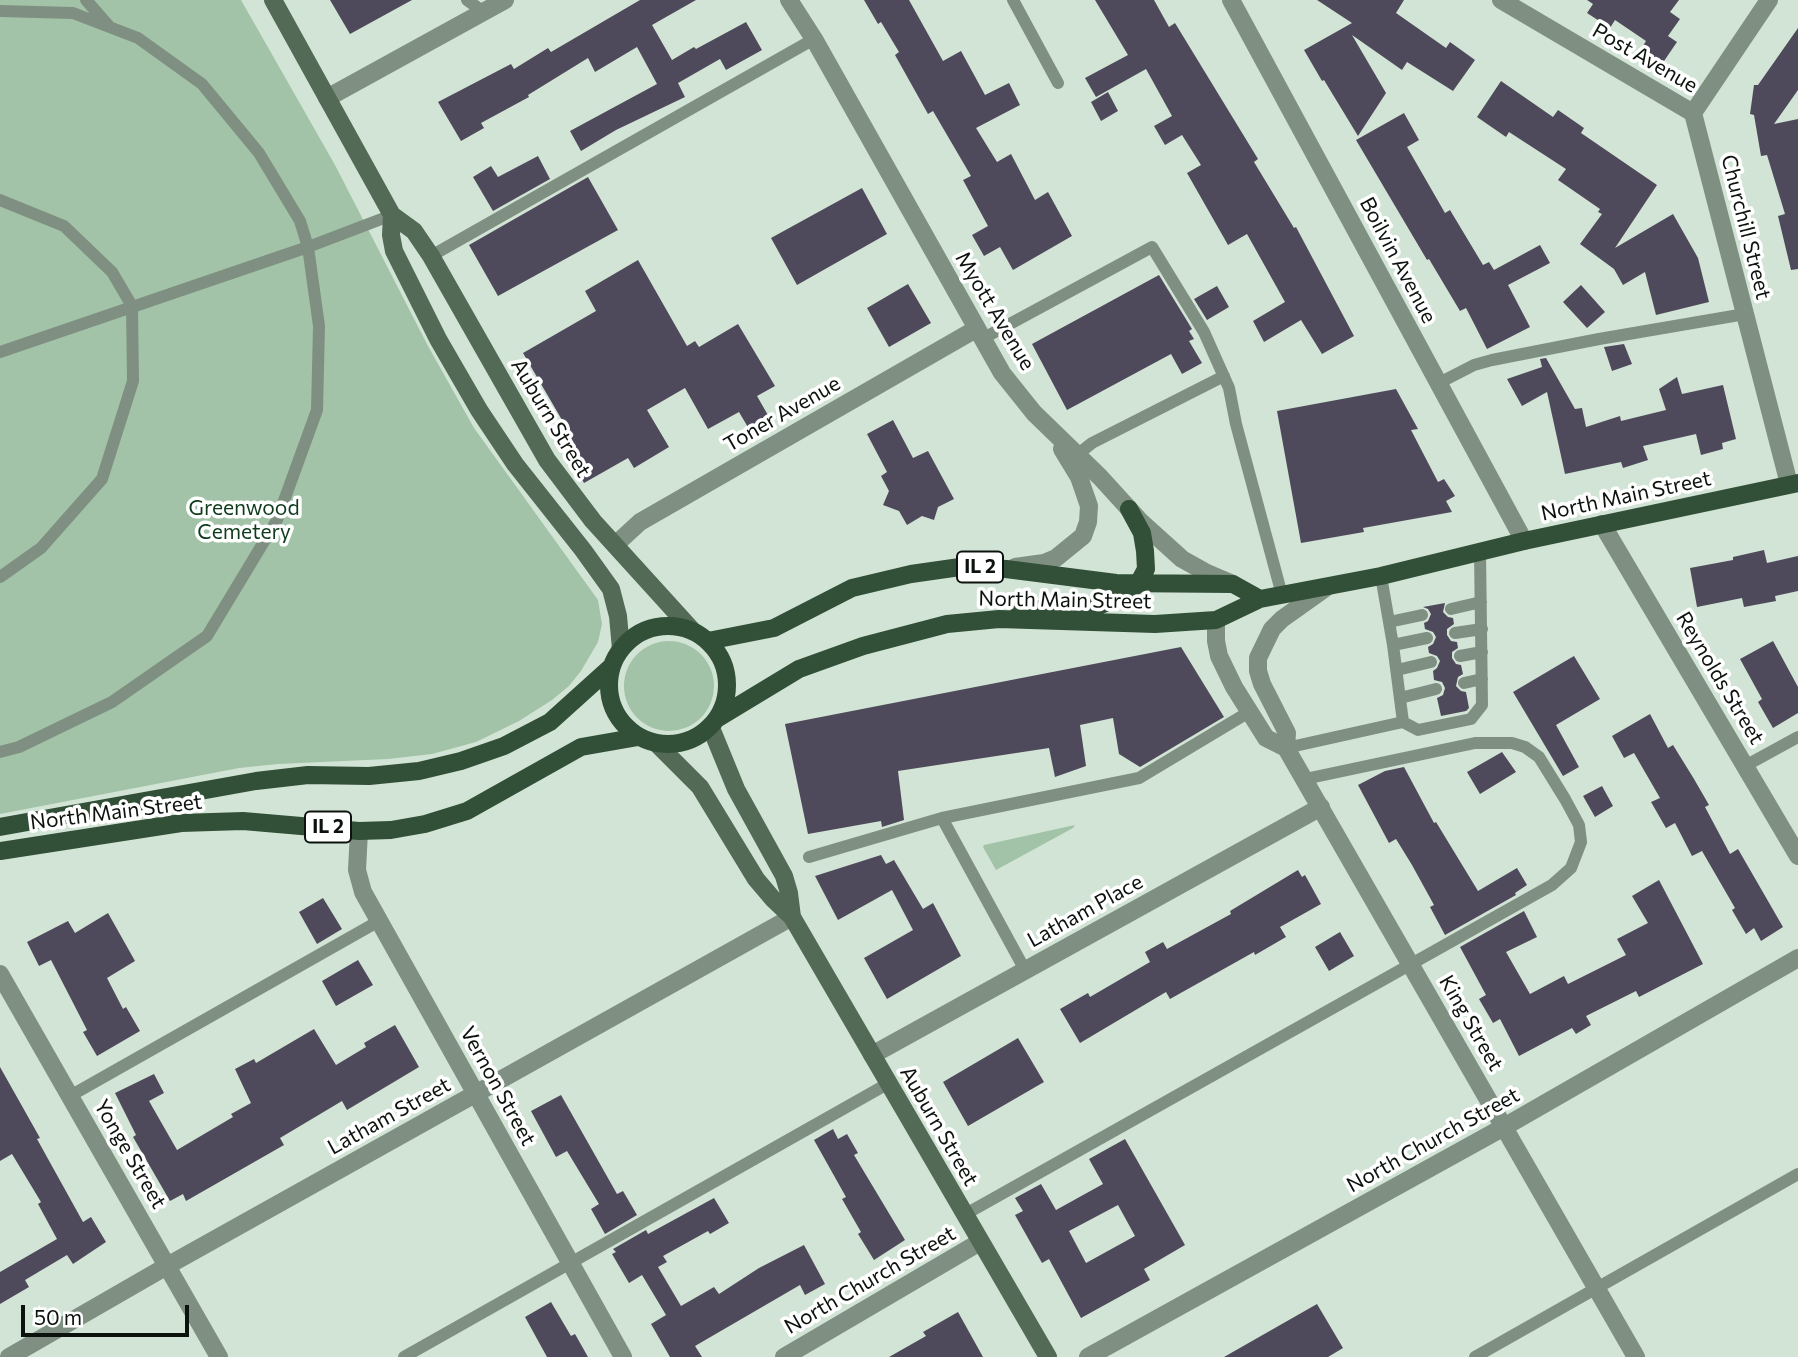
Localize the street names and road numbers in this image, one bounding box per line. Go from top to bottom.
street label: Post Avenue [1588,18,1702,98]
street label: Churchill Street [1716,152,1776,302]
street label: Boilvin Avenue [1354,193,1442,327]
street label: Myott Avenue [950,247,1040,375]
street label: Auburn Street [506,354,596,482]
street label: Toner Avenue [719,371,845,457]
street label: North Main Street [1539,466,1713,526]
road number: IL 2 [957,552,1003,582]
street label: North Main Street [978,586,1152,614]
street label: Reynolds Street [1671,607,1769,749]
street label: North Main Street [29,789,203,835]
road number: IL 2 [305,812,351,842]
street label: Latham Place [1023,869,1147,953]
street label: King Street [1434,971,1508,1075]
street label: Vernon Street [455,1022,541,1150]
street label: Auburn Street [895,1062,983,1190]
street label: Latham Street [323,1072,455,1160]
street label: North Church Street [1342,1082,1524,1198]
street label: Yonge Street [89,1095,171,1213]
street label: North Church Street [780,1221,960,1339]

